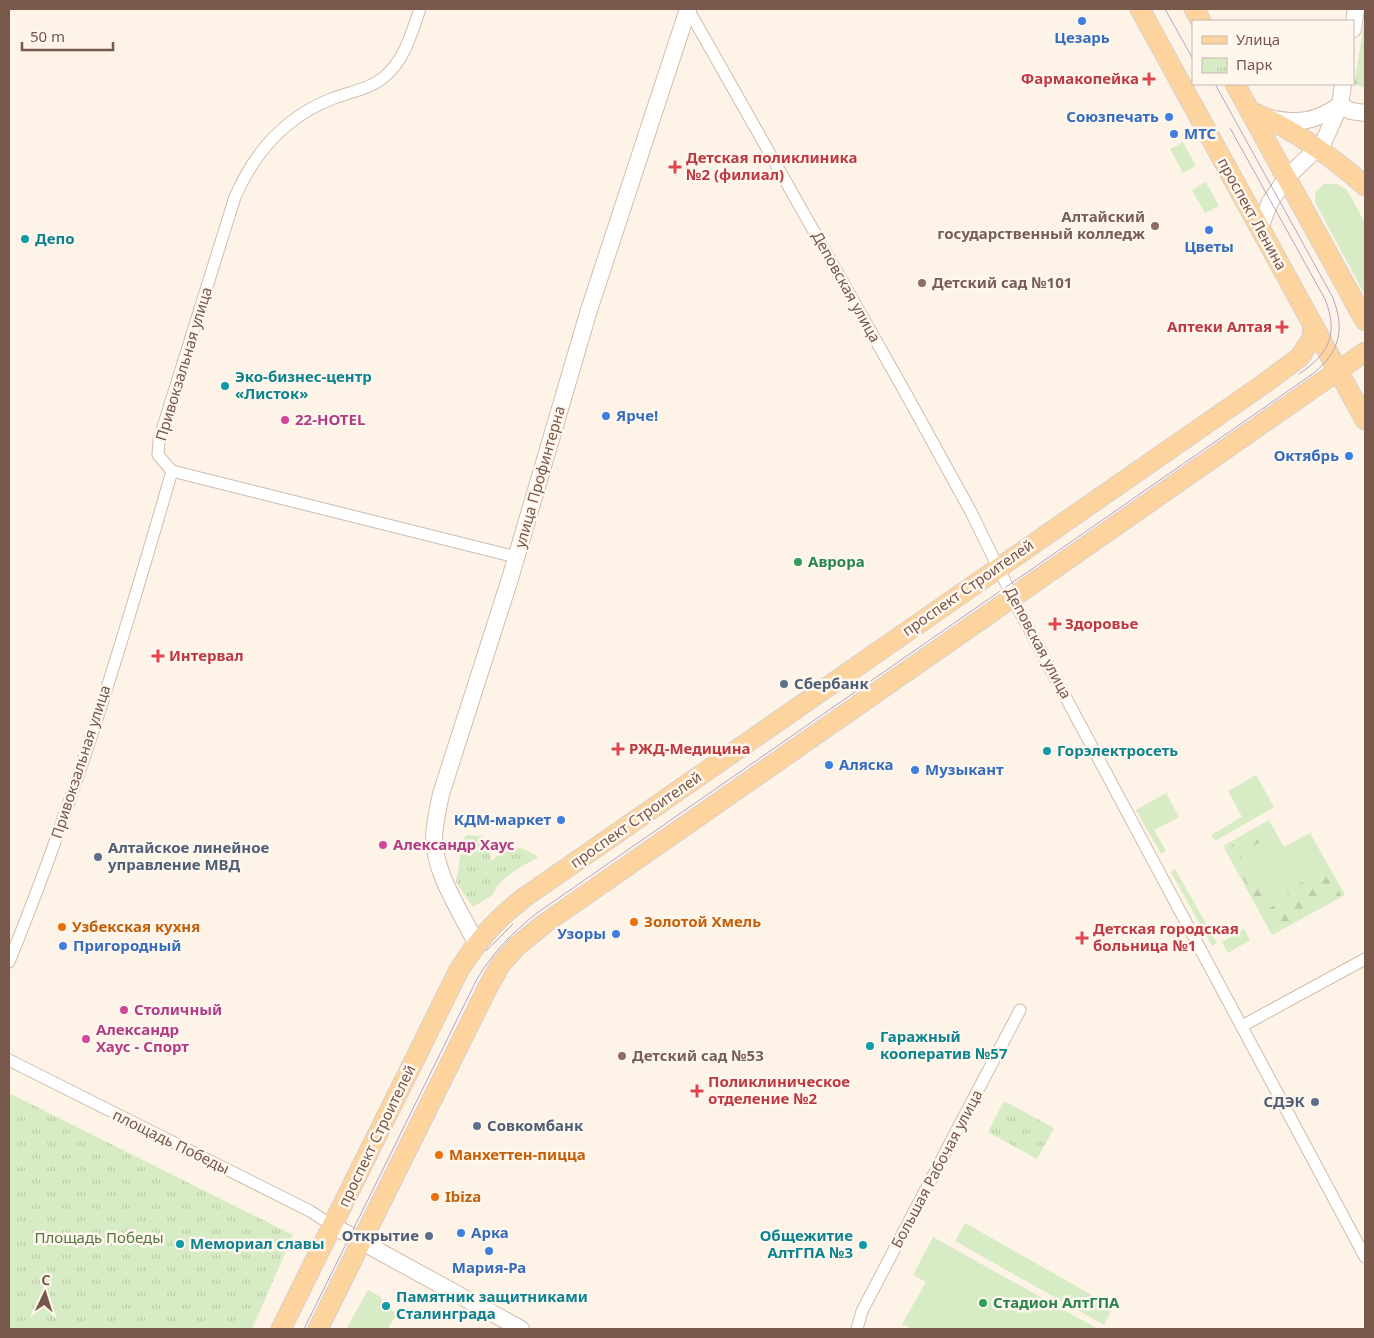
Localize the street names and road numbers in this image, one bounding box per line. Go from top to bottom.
street label: проспект Ленина [1214,154,1292,273]
street label: Деповская улица [808,227,886,346]
street label: Привокзальная улица [150,284,216,443]
street label: улица Профинтерна [509,403,569,550]
street label: проспект Строителей [898,534,1037,640]
street label: Деповская улица [1001,583,1077,702]
street label: Привокзальная улица [46,682,114,841]
street label: проспект Строителей [566,766,705,872]
street label: проспект Строителей [333,1061,419,1210]
street label: Большая Рабочая улица [886,1086,986,1251]
street label: площадь Победы [110,1104,233,1178]

